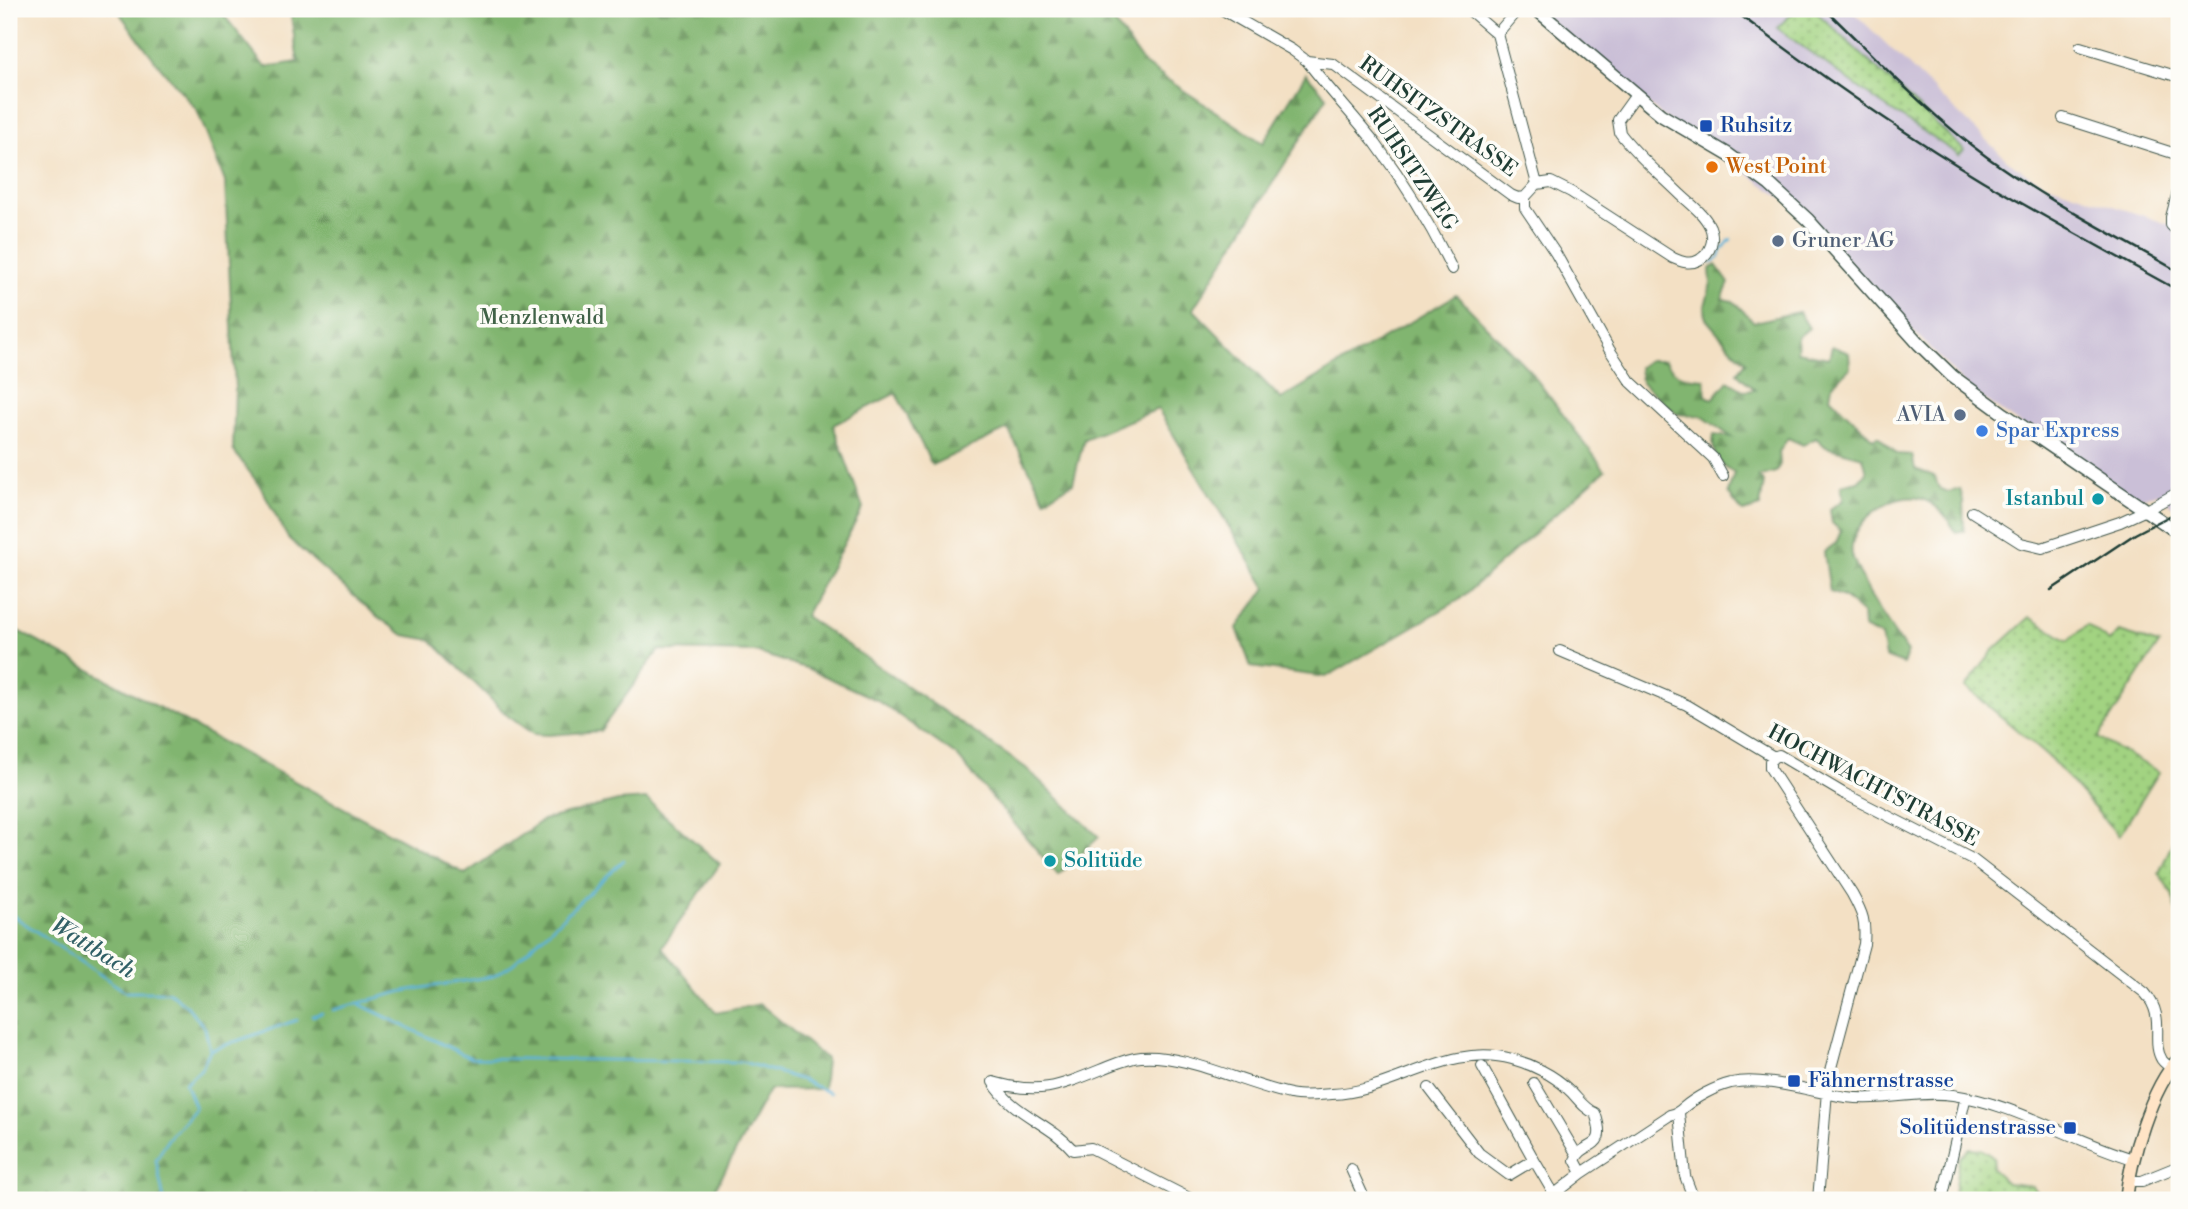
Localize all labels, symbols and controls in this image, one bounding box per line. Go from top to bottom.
street label: RUHSITZSTRASSE [1354,51,1522,183]
street label: RUHSITZWEG [1361,102,1463,236]
place label: Ruhsitz [1720,113,1792,139]
marker: Ruhsitz [1698,118,1714,134]
place label: West Point [1725,154,1828,180]
marker: West Point [1704,159,1720,175]
place label: Gruner AG [1792,228,1895,254]
marker: Gruner AG [1770,233,1786,249]
park label: Menzlenwald [480,305,604,331]
place label: AVIA [1896,402,1947,428]
marker: AVIA [1952,407,1968,423]
place label: Spar Express [1996,418,2119,444]
marker: Spar Express [1974,423,1990,439]
place label: Istanbul [2006,486,2084,512]
marker: Istanbul [2090,491,2106,507]
street label: HOCHWACHTSTRASSE [1763,719,1983,853]
place label: Solitüde [1064,848,1143,874]
marker: Solitüde [1042,853,1058,869]
water label: Wattbach [46,911,140,985]
place label: Fähnernstrasse [1808,1068,1954,1094]
marker: Fähnernstrasse [1786,1073,1802,1089]
place label: Solitüdenstrasse [1899,1115,2056,1141]
marker: Solitüdenstrasse [2062,1120,2078,1136]

